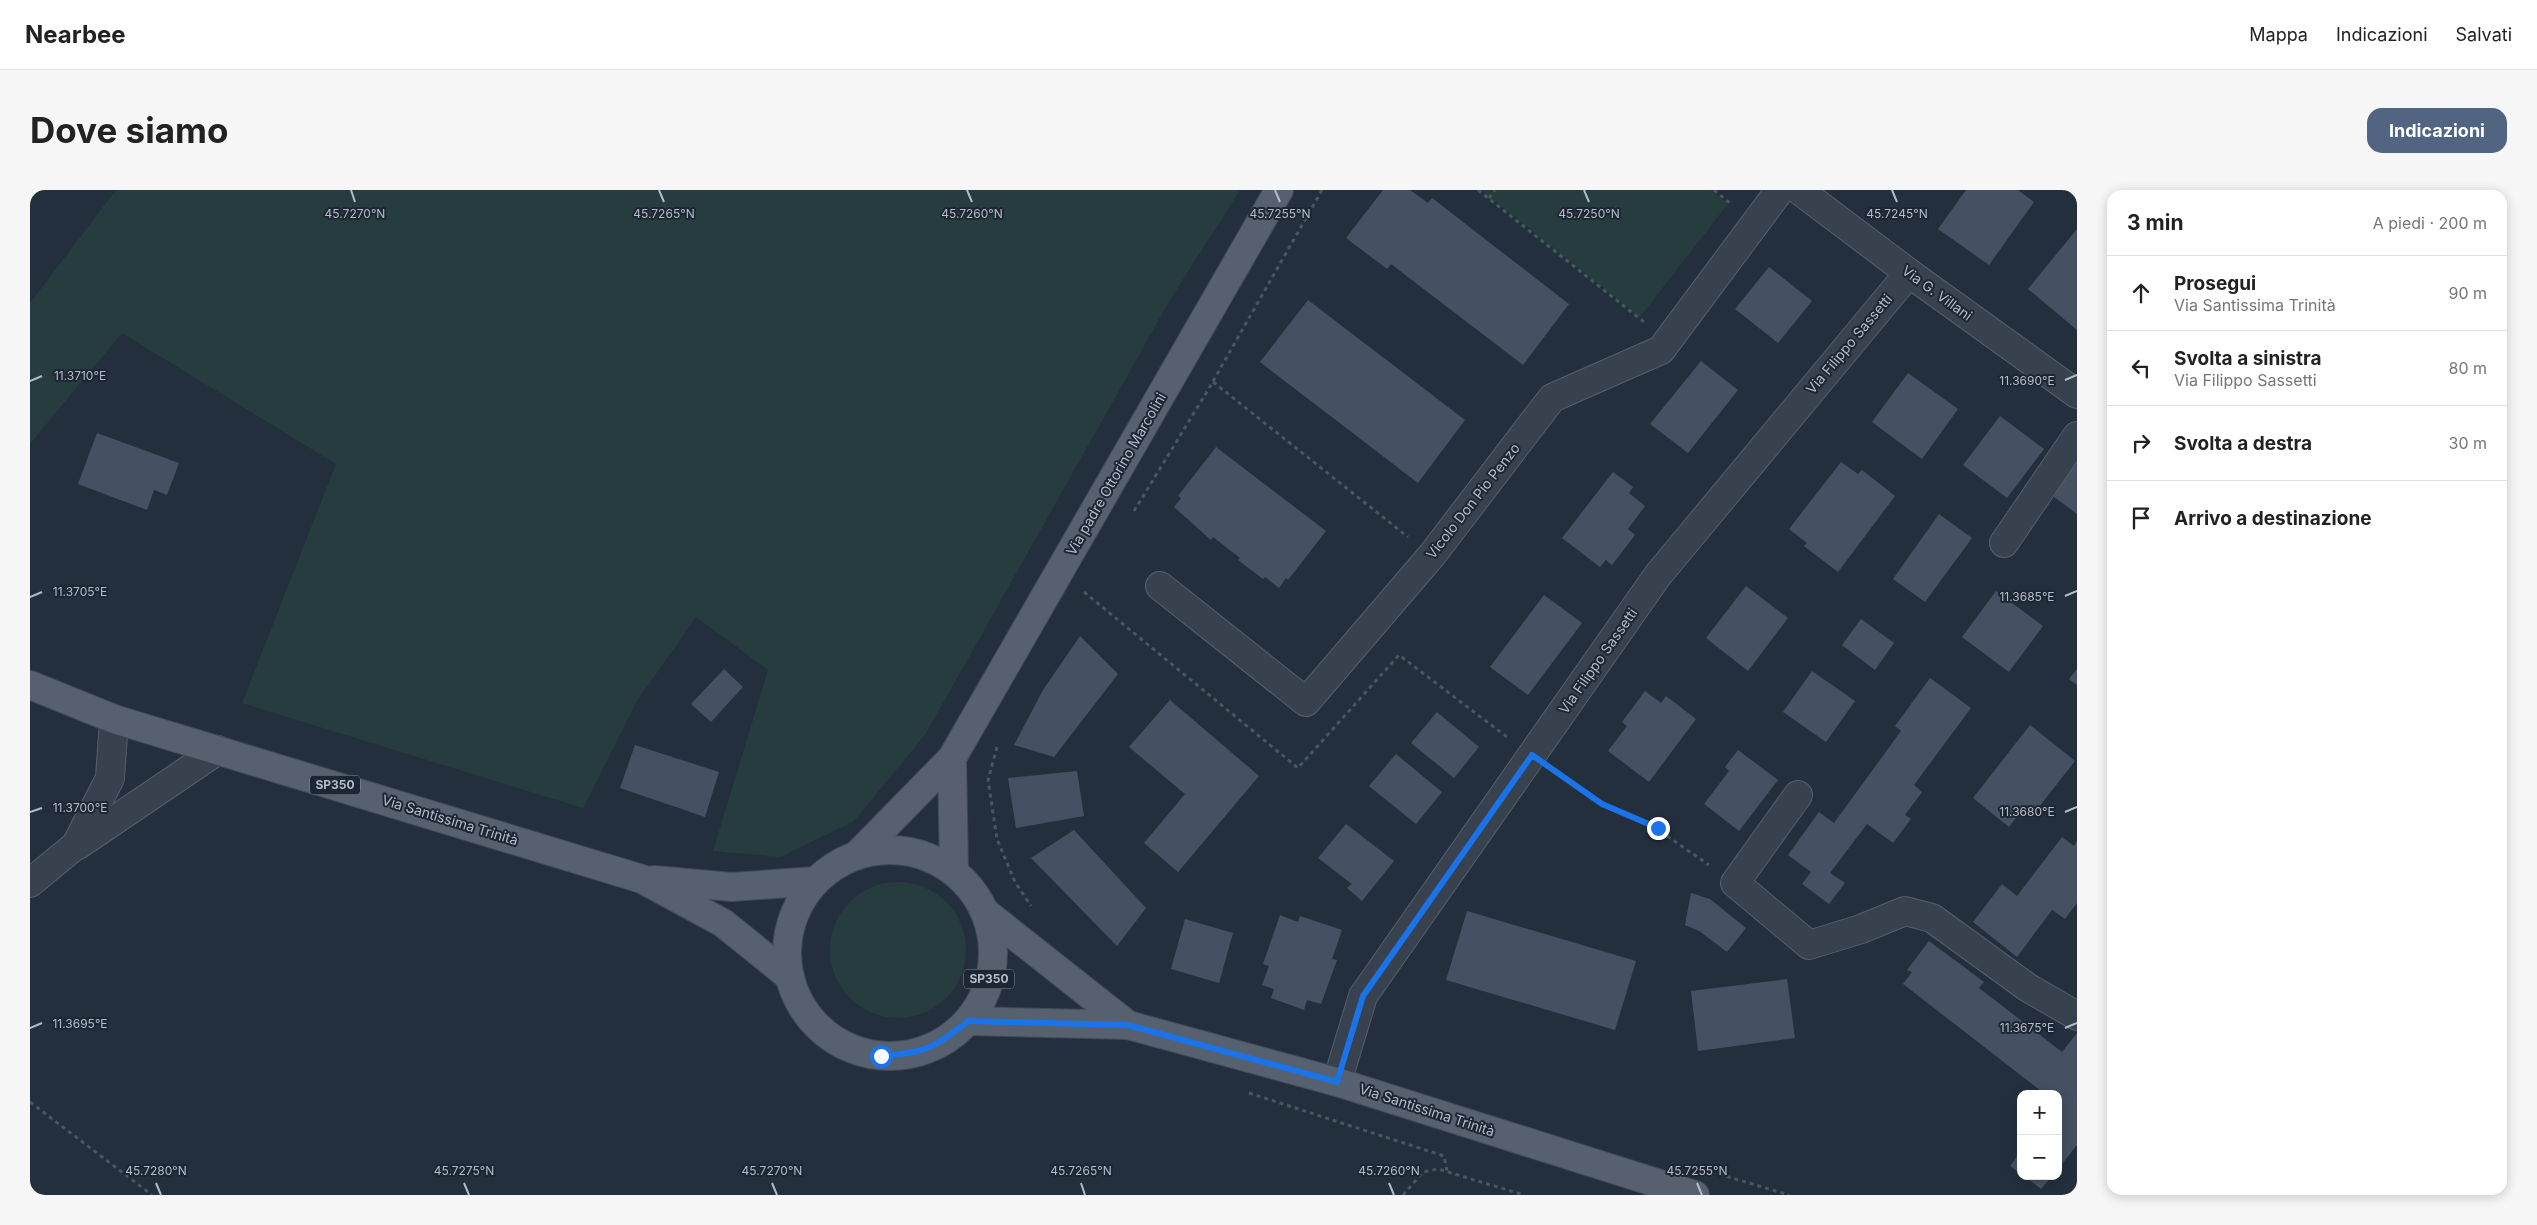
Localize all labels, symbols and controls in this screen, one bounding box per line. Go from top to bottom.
text: Nearbee [25,20,126,49]
text: Mappa [2249,24,2308,45]
text: Indicazioni [2336,24,2428,45]
text: Salvati [2456,24,2512,45]
button: Indicazioni [2367,108,2507,153]
text: Dove siamo [30,109,228,151]
text: 45.7270°N [325,206,385,221]
text: 45.7265°N [633,206,695,221]
text: 45.7260°N [941,206,1003,221]
text: 45.7255°N [1249,206,1311,221]
text: 45.7250°N [1558,206,1620,221]
text: 45.7245°N [1866,206,1928,221]
text: 3 min [2127,210,2183,235]
text: A piedi · 200 m [2373,213,2487,233]
street label: Via G. Villani [1899,261,1976,324]
text: Prosegui [2174,272,2256,295]
icon: ahead [2127,279,2155,307]
text: 90 m [2448,283,2487,303]
street label: Via Filippo Sassetti [1802,290,1895,397]
text: Via Santissima Trinità [2174,295,2336,315]
text: Svolta a sinistra [2174,347,2322,370]
icon: left [2127,354,2155,382]
text: 80 m [2448,358,2487,378]
text: 11.3710°E [54,368,106,383]
text: Via Filippo Sassetti [2174,370,2317,390]
text: 11.3690°E [1999,373,2055,388]
street label: Via padre Ottorino Marcolini [1062,389,1169,558]
icon: right [2127,429,2155,457]
text: Svolta a destra [2174,432,2312,455]
text: 30 m [2449,433,2487,453]
street label: Vicolo Don Pio Penzo [1422,440,1523,562]
icon: arrive [2127,504,2155,532]
text: Arrivo a destinazione [2174,507,2372,530]
text: 11.3705°E [53,584,107,599]
text: 11.3685°E [1999,589,2055,604]
street label: Via Filippo Sassetti [1555,605,1640,717]
road number: SP350 [310,776,360,794]
street label: Via Santissima Trinità [380,791,520,848]
text: 11.3700°E [53,800,107,815]
text: 11.3680°E [1999,804,2055,819]
route end [1647,817,1670,840]
road number: SP350 [964,970,1014,989]
text: 11.3695°E [52,1016,108,1031]
text: 11.3675°E [2000,1020,2054,1035]
route start [870,1045,893,1068]
street label: Via Santissima Trinità [1357,1080,1497,1139]
map controls [2017,1090,2062,1180]
button: + [2017,1090,2062,1135]
button: − [2017,1135,2062,1180]
text: 45.7280°N [125,1163,187,1178]
text: 45.7275°N [434,1163,494,1178]
text: 45.7270°N [742,1163,802,1178]
text: 45.7265°N [1050,1163,1112,1178]
text: 45.7260°N [1358,1163,1420,1178]
text: 45.7255°N [1666,1163,1728,1178]

